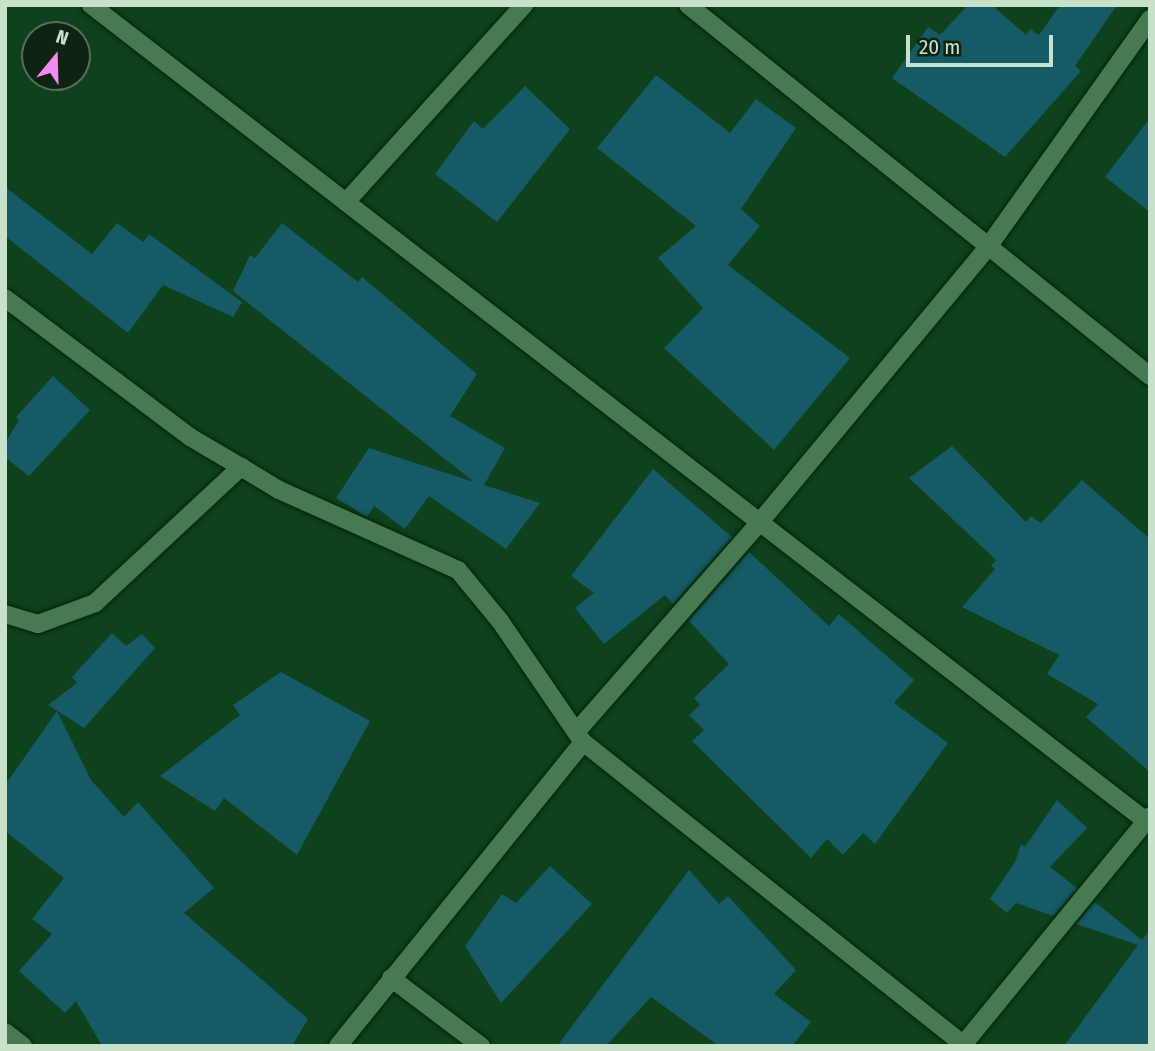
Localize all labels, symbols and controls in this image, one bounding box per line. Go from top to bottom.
north arrow [21,21,91,91]
scale bar [910,21,1057,65]
text: N [53,25,71,50]
text: 20 m [919,34,960,60]

